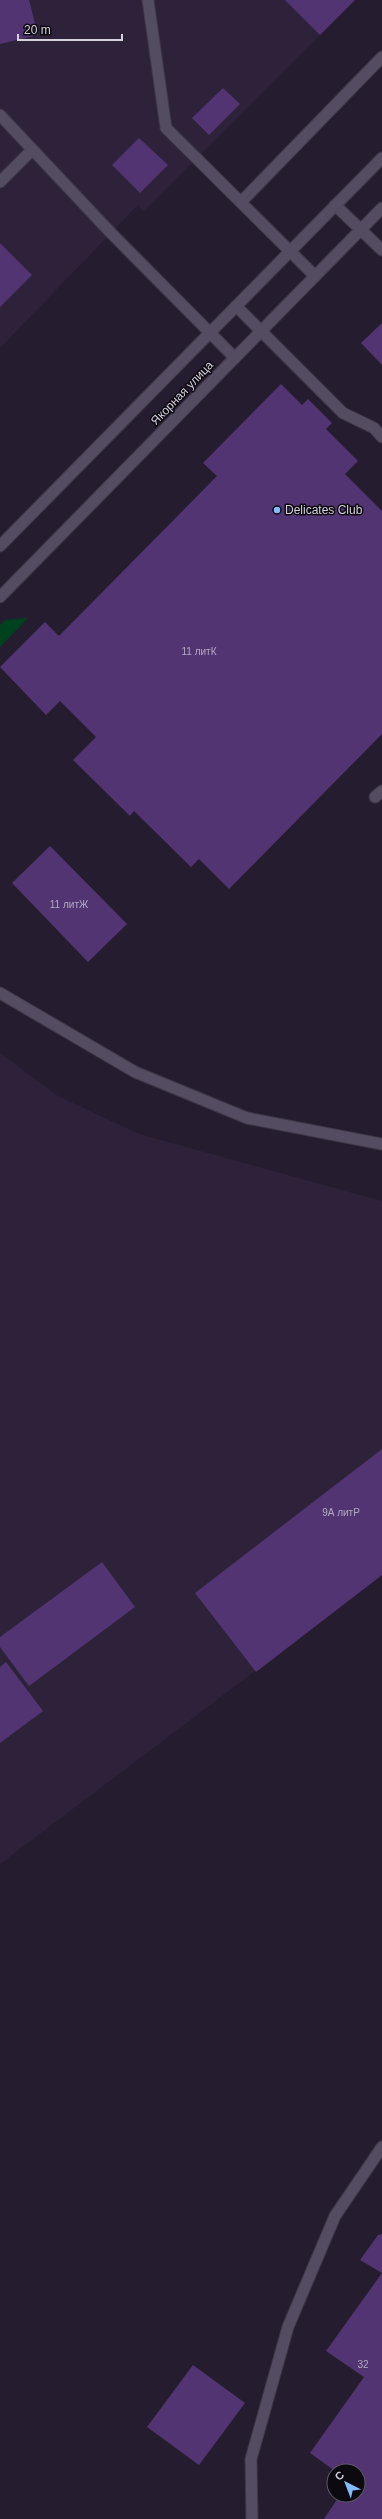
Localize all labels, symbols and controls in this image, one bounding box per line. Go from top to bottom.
scale bar [18,16,122,42]
text: 20 m [24,23,51,37]
street label: Якорная улица [148,358,216,428]
place label: Delicates Club [285,503,363,517]
marker: Delicates Club [272,505,282,515]
house number: 11 литК [182,646,217,657]
house number: 11 литЖ [50,899,89,910]
house number: 9А литР [322,1507,360,1518]
house number: 32 [357,2359,369,2370]
north arrow [326,2463,366,2503]
text: С [332,2468,346,2483]

